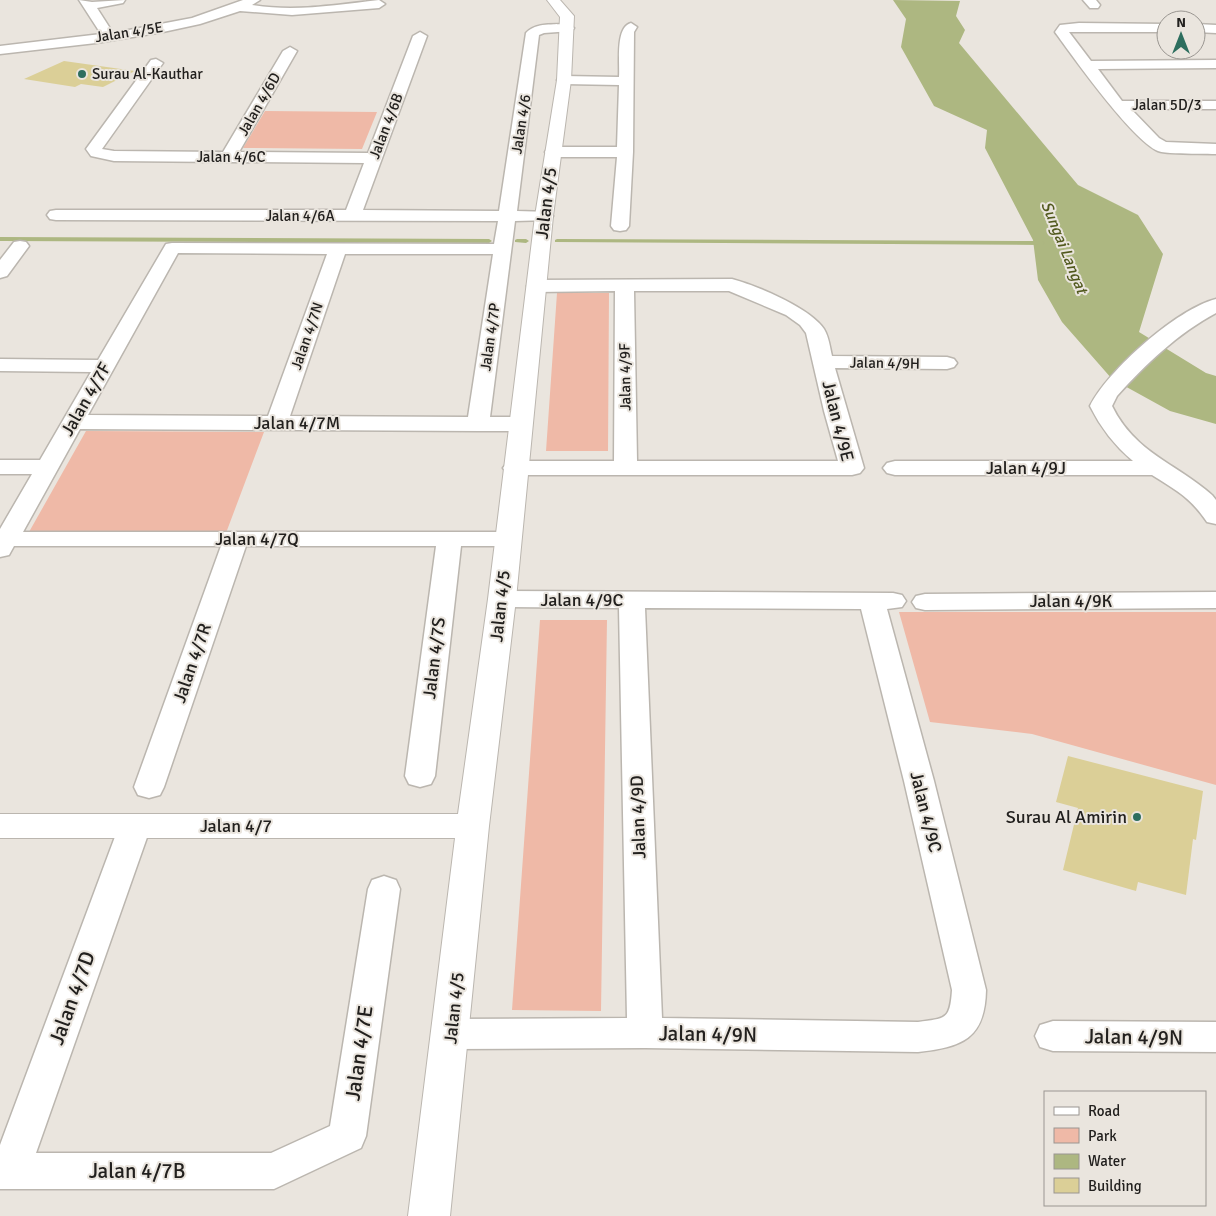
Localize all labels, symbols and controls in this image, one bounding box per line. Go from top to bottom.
north arrow [1156,10,1206,60]
text: N [1176,14,1186,31]
street label: Jalan 4/5E [94,18,164,46]
place label: Surau Al-Kauthar [92,65,203,83]
marker: Surau Al-Kauthar [76,68,88,80]
street label: Jalan 4/6D [234,69,284,139]
street label: Jalan 4/6B [365,91,407,161]
street label: Jalan 4/6 [507,93,535,155]
street label: Jalan 5D/3 [1132,96,1202,114]
street label: Jalan 4/6C [196,148,266,166]
street label: Jalan 4/5 [531,166,561,240]
water label: Sungai Langat [1036,198,1093,299]
street label: Jalan 4/6A [265,207,335,225]
street label: Jalan 4/7N [287,300,327,372]
street label: Jalan 4/7P [476,302,504,372]
street label: Jalan 4/9F [615,343,635,411]
street label: Jalan 4/9H [850,353,920,373]
street label: Jalan 4/7F [56,358,116,440]
street label: Jalan 4/9E [817,378,859,464]
street label: Jalan 4/7M [254,412,340,434]
street label: Jalan 4/9J [986,457,1066,479]
street label: Jalan 4/7Q [215,528,299,550]
street label: Jalan 4/5 [485,569,515,643]
street label: Jalan 4/9C [541,589,624,611]
street label: Jalan 4/9K [1030,590,1113,612]
street label: Jalan 4/7S [418,616,450,700]
street label: Jalan 4/7R [168,620,216,706]
street label: Jalan 4/9C [905,769,947,855]
street label: Jalan 4/9D [626,775,650,859]
place label: Surau Al Amirin [1006,806,1127,828]
marker: Surau Al Amirin [1131,811,1143,823]
street label: Jalan 4/7 [200,815,272,837]
street label: Jalan 4/7D [43,948,101,1048]
street label: Jalan 4/5 [439,971,469,1045]
street label: Jalan 4/7E [339,1004,379,1102]
street label: Jalan 4/9N [659,1020,757,1048]
street label: Jalan 4/9N [1085,1023,1183,1051]
legend [1044,1091,1206,1206]
text: Road [1088,1102,1120,1120]
text: Park [1088,1127,1117,1145]
text: Water [1088,1152,1126,1170]
street label: Jalan 4/7B [89,1158,185,1184]
text: Building [1088,1177,1142,1195]

